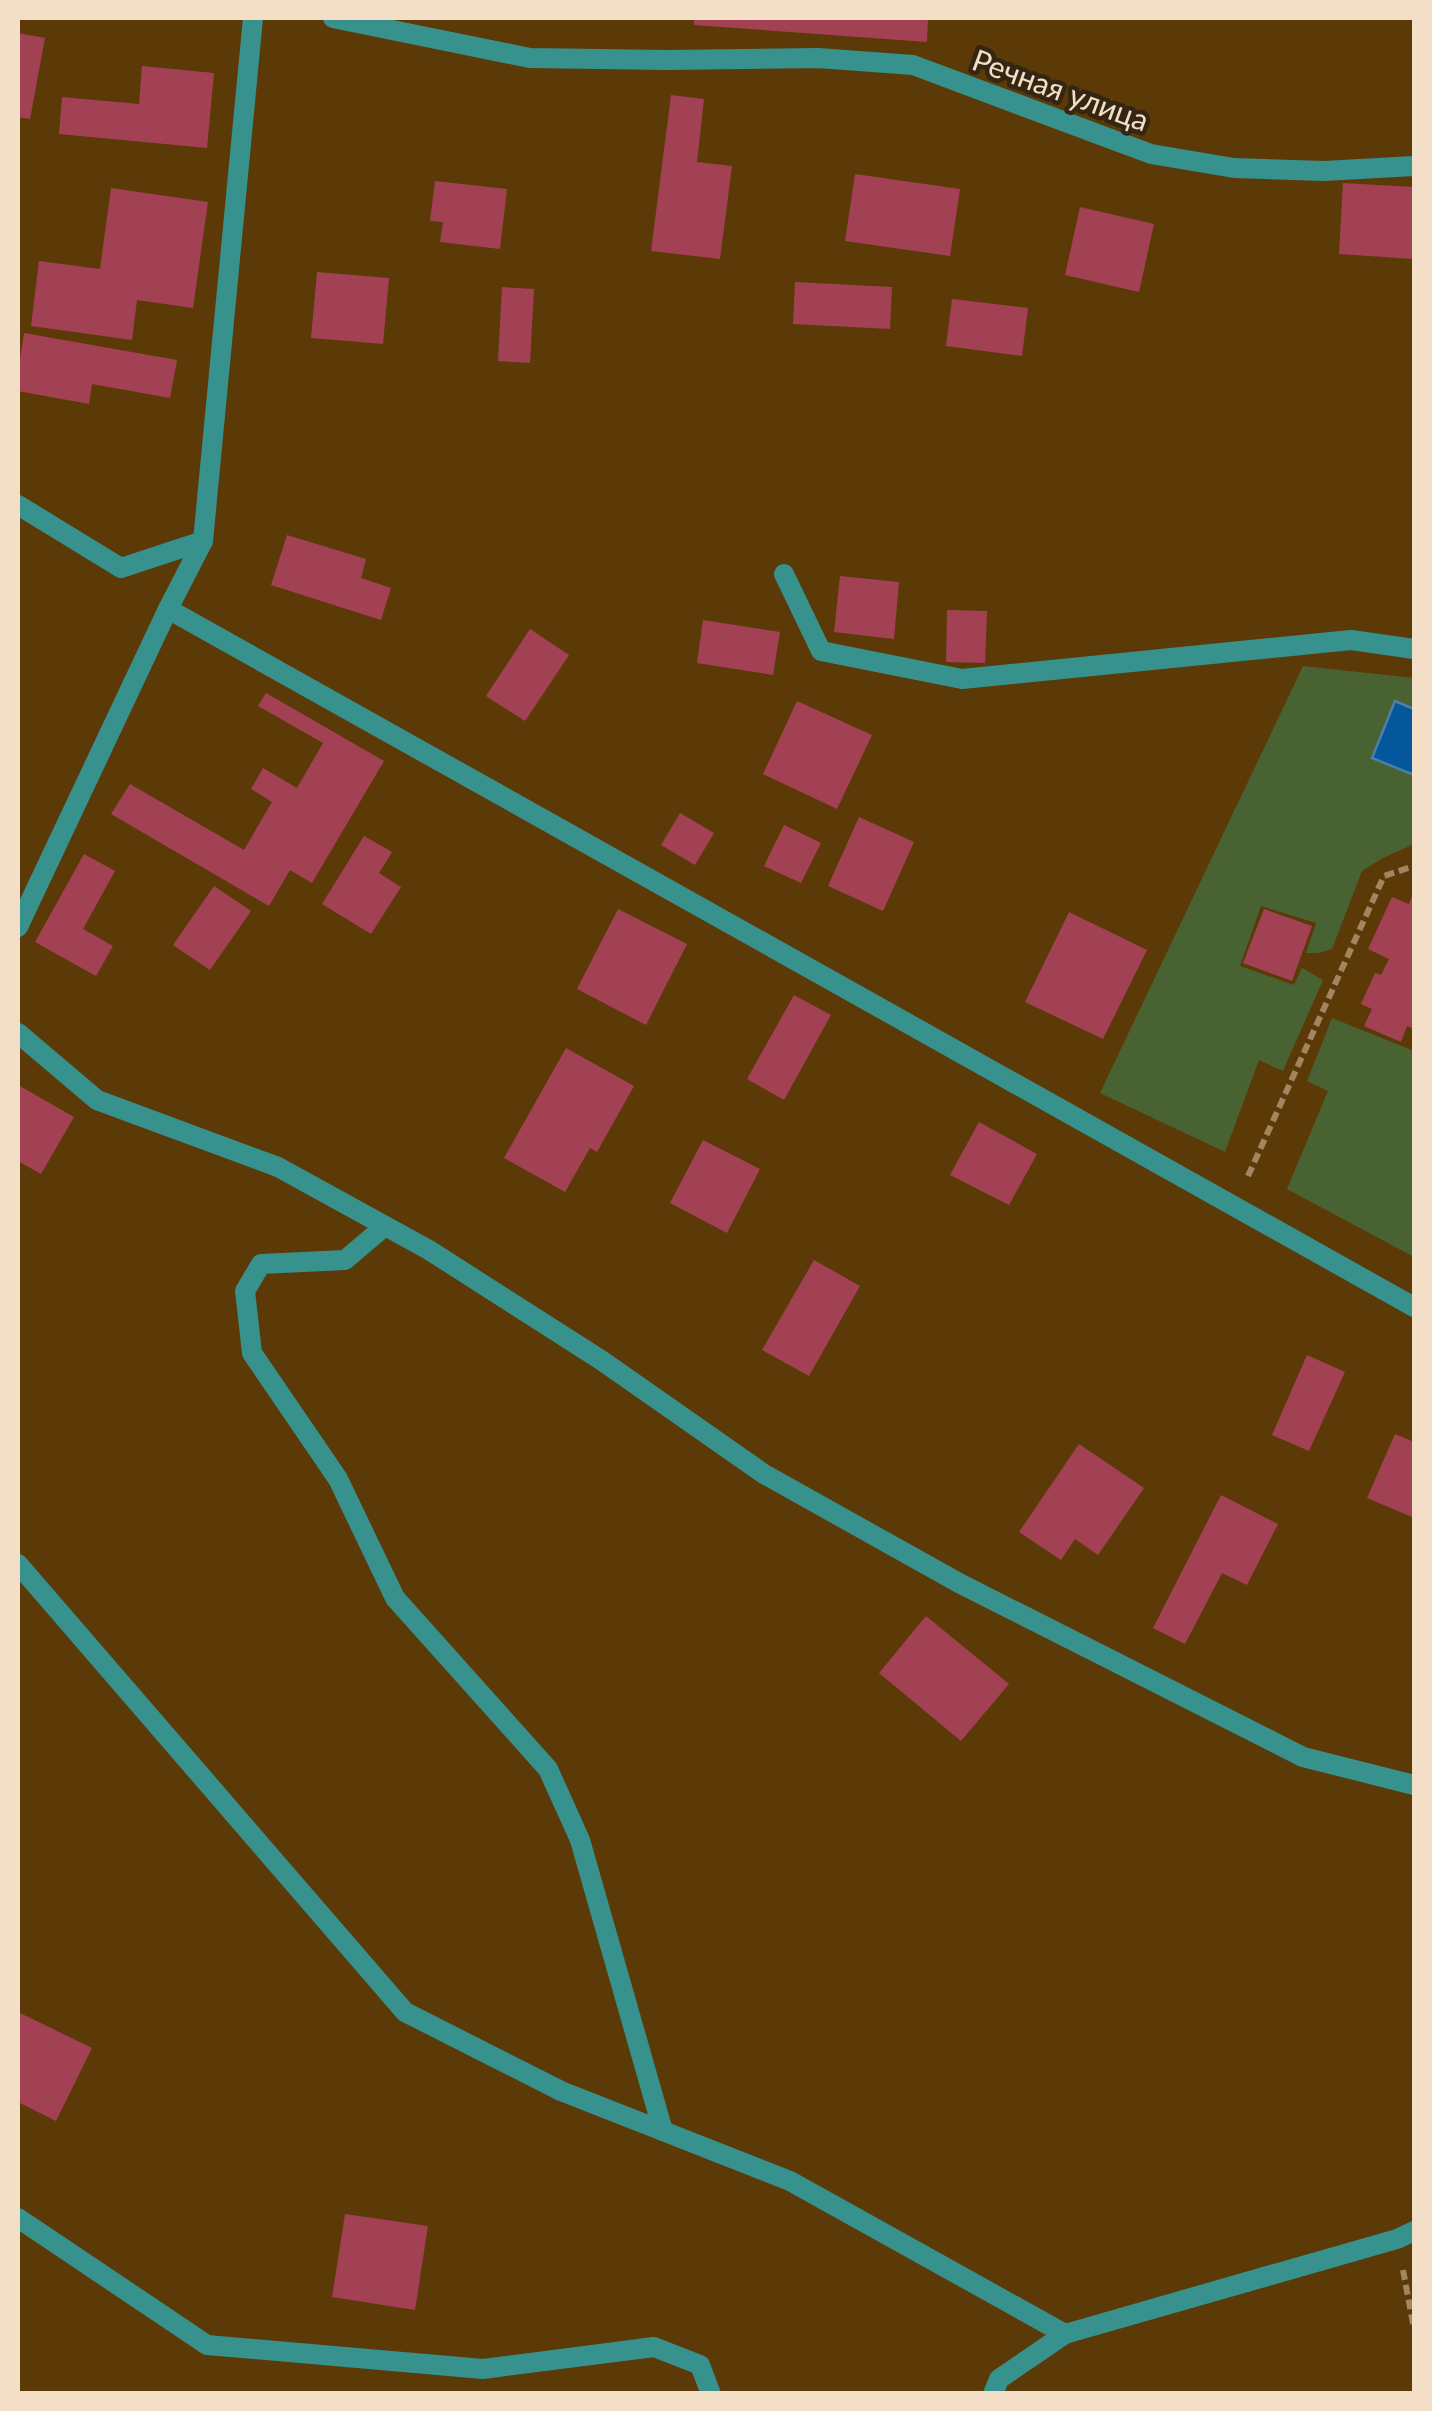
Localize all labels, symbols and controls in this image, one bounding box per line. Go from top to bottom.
street label: Речная улица [968,40,1154,138]

